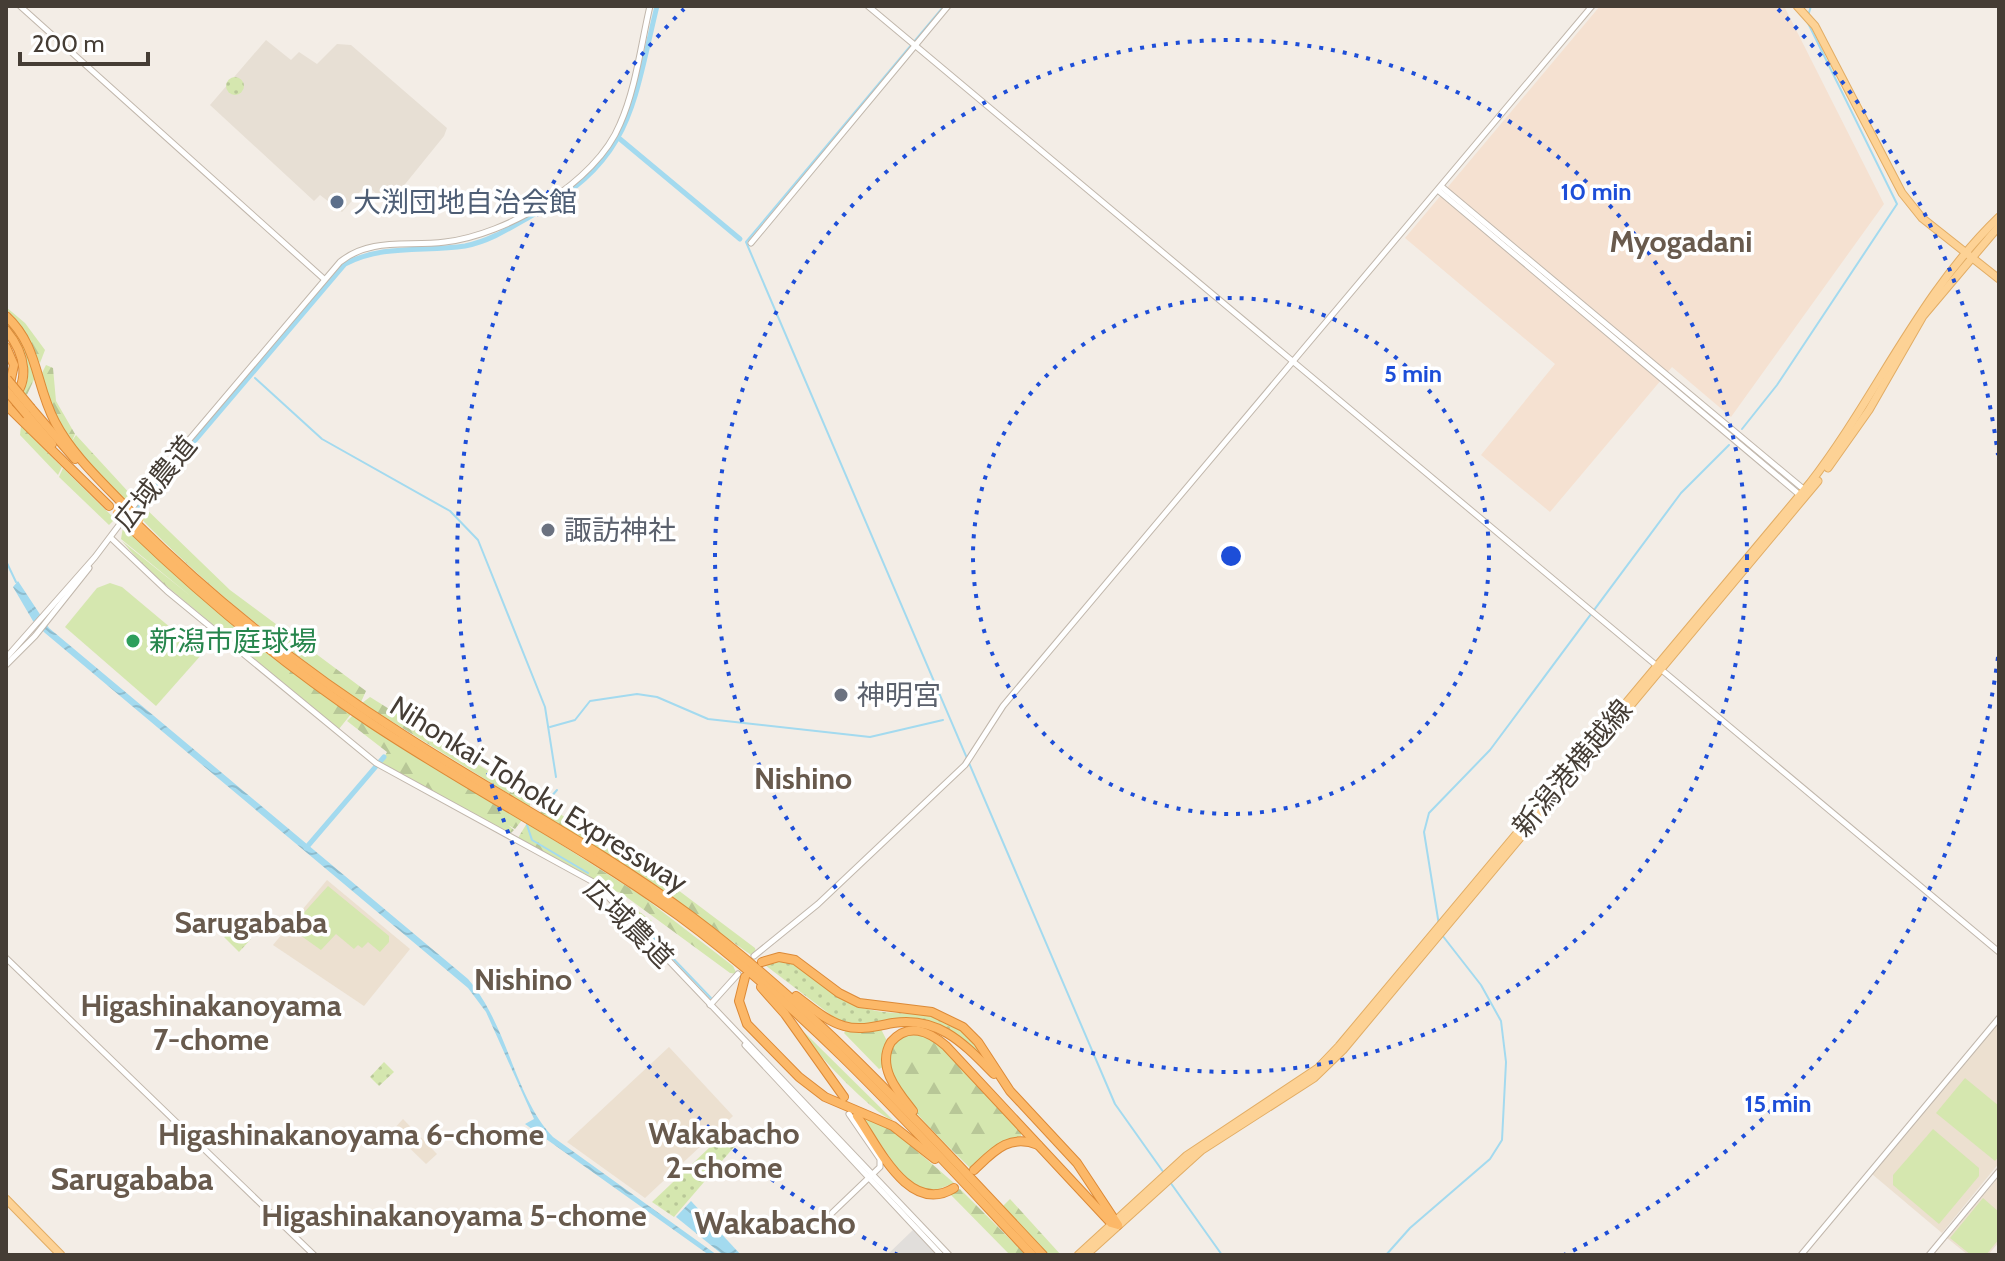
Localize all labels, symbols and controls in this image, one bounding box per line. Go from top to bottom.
scale bar [20,16,148,66]
text: 200 m [32,29,105,58]
text: 10 min [1560,177,1632,206]
place label: 大渕団地自治会館 [353,185,577,219]
marker: 大渕団地自治会館 [328,193,346,211]
district label: Myogadani [1610,223,1752,260]
text: 5 min [1384,359,1442,388]
street label: 広域農道 [107,429,203,537]
place label: 諏訪神社 [564,513,676,547]
marker: 諏訪神社 [539,521,557,539]
centre of rings [1217,542,1245,570]
place label: 新潟市庭球場 [149,624,317,658]
marker: 新潟市庭球場 [124,632,142,650]
place label: 神明宮 [857,678,941,712]
marker: 神明宮 [832,686,850,704]
street label: Nihonkai-Tohoku Expressway [384,688,694,900]
street label: 新潟港横越線 [1505,693,1639,843]
district label: Nishino [754,760,852,797]
street label: 広域農道 [577,871,681,975]
district label: Sarugababa [175,904,328,941]
district label: Nishino [474,961,572,998]
district label: Higashinakanoyama 7-chome [80,987,342,1058]
text: 15 min [1744,1089,1812,1118]
district label: Wakabacho 2-chome [648,1115,800,1186]
district label: Higashinakanoyama 6-chome [158,1116,544,1153]
district label: Sarugababa [50,1159,214,1198]
district label: Higashinakanoyama 5-chome [261,1197,647,1234]
district label: Wakabacho [694,1203,856,1242]

